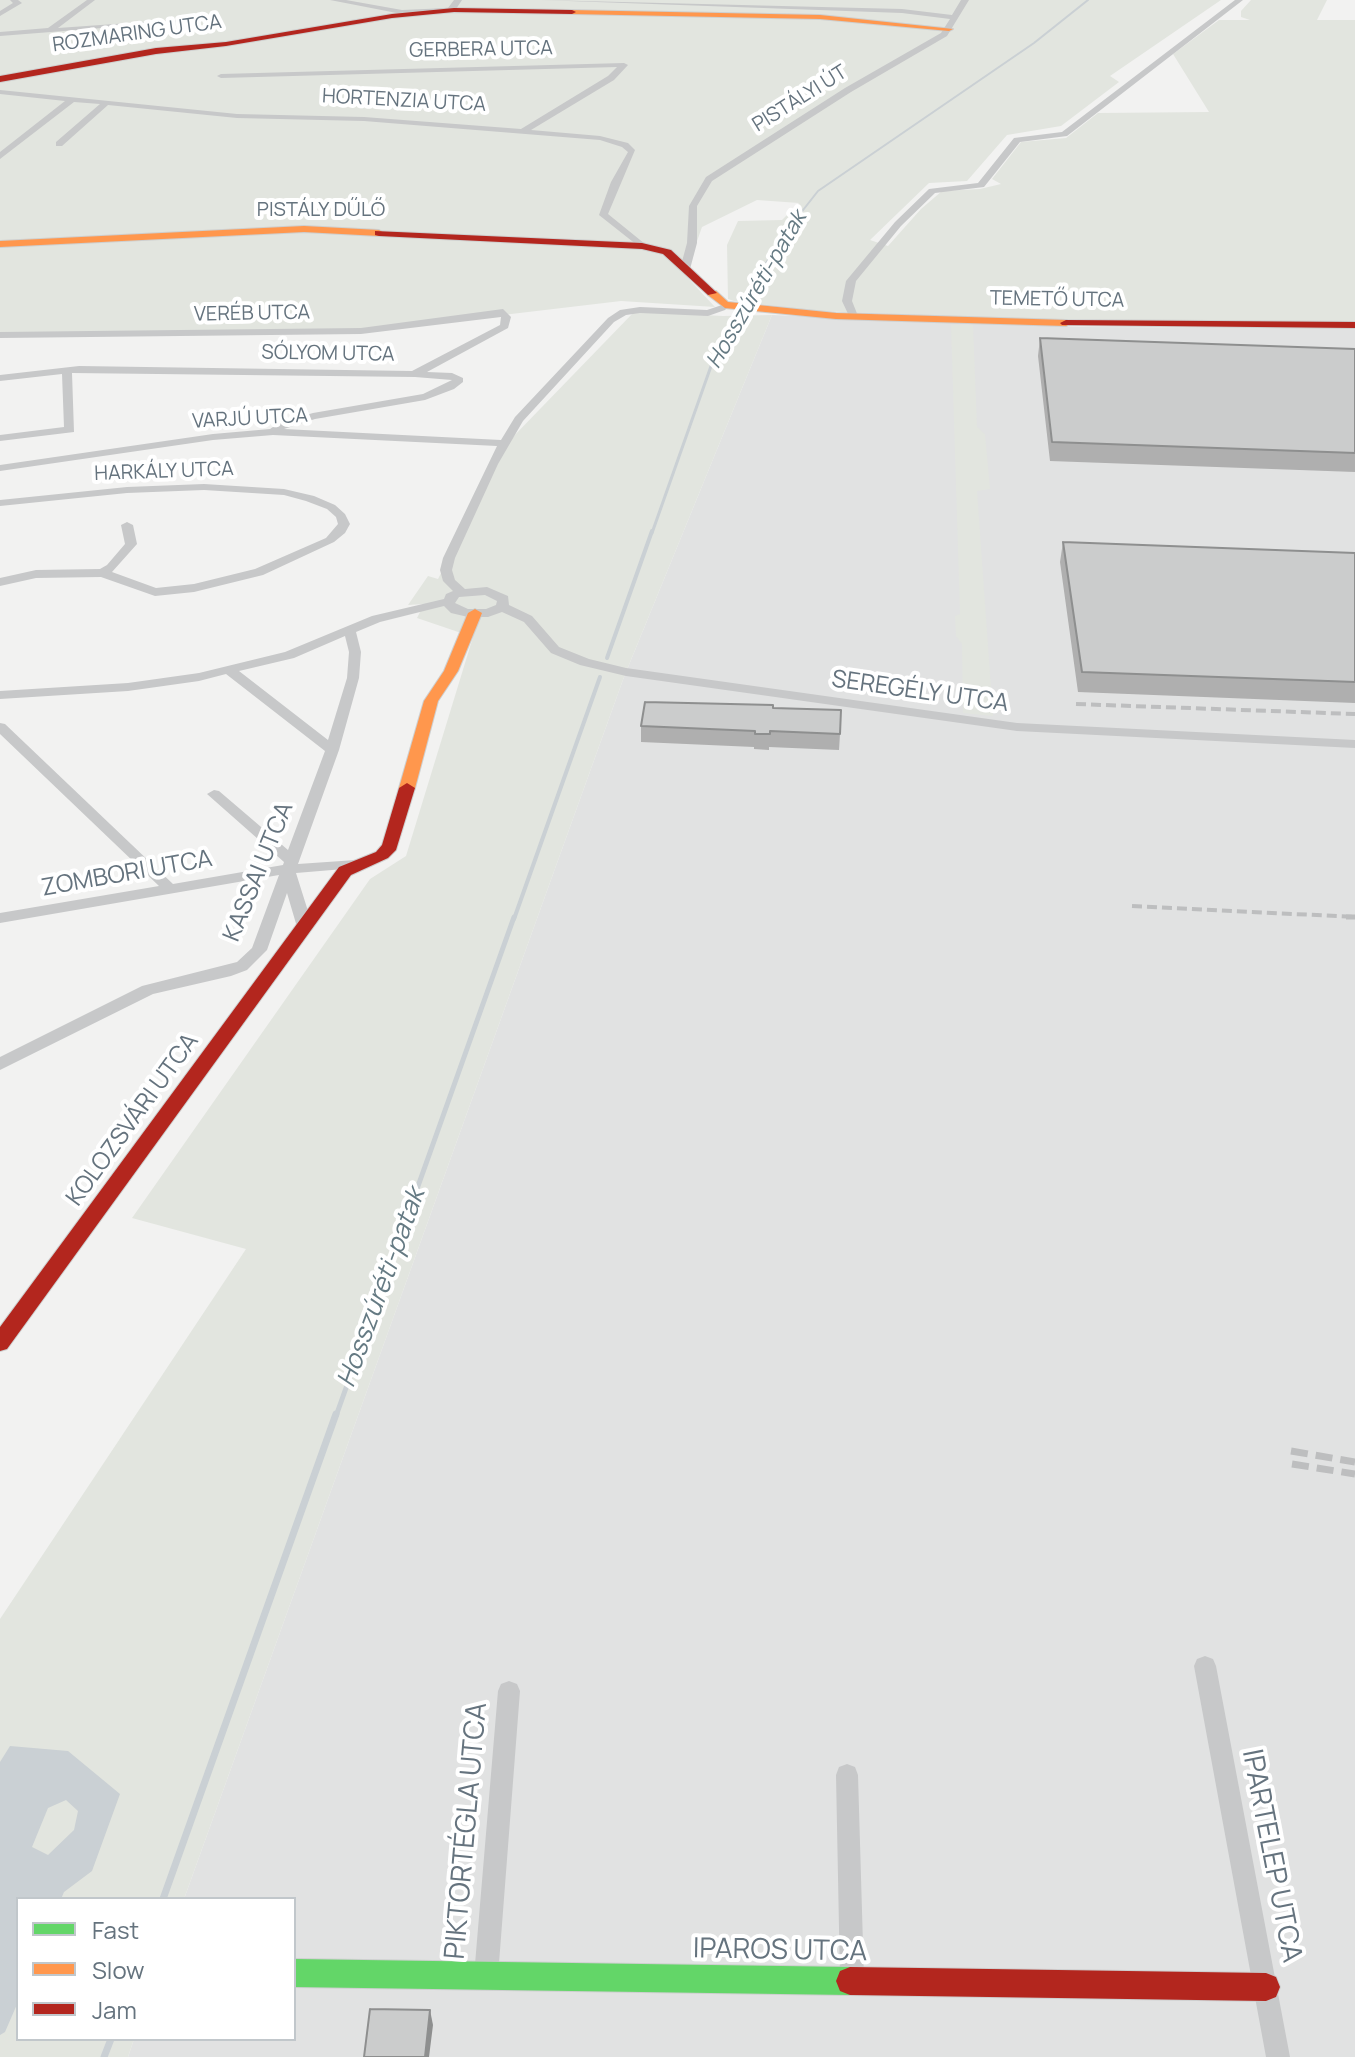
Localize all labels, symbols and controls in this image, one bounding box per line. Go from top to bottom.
street label: ROZMARING UTCA [51,10,223,58]
street label: GERBERA UTCA [409,37,553,63]
street label: PISTÁLYI ÚT [748,60,852,138]
street label: HORTENZIA UTCA [322,85,486,117]
street label: PISTÁLY DŰLŐ [257,198,385,222]
water label: Hosszúréti-patak [701,207,813,373]
street label: TEMETŐ UTCA [990,287,1124,313]
street label: VERÉB UTCA [194,301,310,327]
street label: SÓLYOM UTCA [261,341,395,367]
street label: VARJÚ UTCA [192,404,308,434]
street label: HARKÁLY UTCA [94,458,234,486]
street label: SEREGÉLY UTCA [830,665,1010,719]
street label: KASSAI UTCA [218,798,300,946]
street label: ZOMBORI UTCA [39,845,215,903]
street label: KOLOZSVÁRI UTCA [61,1028,205,1212]
water label: Hosszúréti-patak [332,1184,432,1392]
street label: PIKTORTÉGLA UTCA [439,1701,495,1961]
street label: IPARTELEP UTCA [1234,1747,1308,1965]
legend [16,1897,296,2041]
text: Fast [92,1913,139,1946]
street label: IPAROS UTCA [693,1933,867,1969]
text: Slow [92,1953,145,1986]
text: Jam [92,1993,137,2026]

